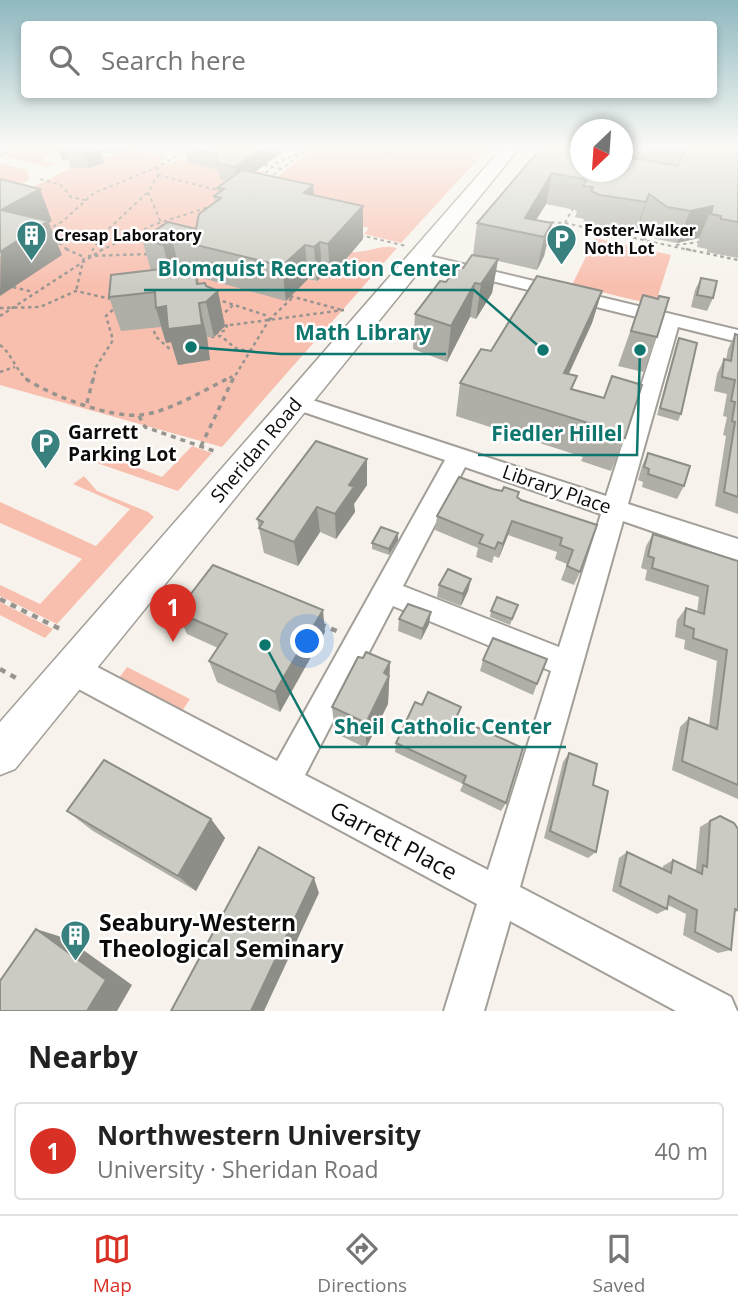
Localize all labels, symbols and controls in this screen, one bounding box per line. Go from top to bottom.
search box [21,21,717,98]
icon: search [45,41,83,79]
text: Search here [101,42,246,78]
north arrow [570,119,633,182]
building icon: Cresap Laboratory [14,218,48,262]
place label: Foster-Walker Noth Lot [584,219,696,259]
parking icon: Foster-Walker Noth Lot [544,222,578,266]
place label: Cresap Laboratory [54,224,203,246]
callout: Blomquist Recreation Center [144,248,474,290]
text: Blomquist Recreation Center [158,254,461,282]
callout: Math Library [281,312,446,354]
text: Math Library [295,318,431,346]
street label: Sheridan Road [204,392,308,508]
callout: Fiedler Hillel [478,413,637,455]
place label: Garrett Parking Lot [68,419,177,467]
text: Fiedler Hillel [491,419,623,447]
parking icon: Garrett Parking Lot [28,426,62,470]
street label: Library Place [499,458,615,520]
pin: 1 [150,584,196,642]
your location [290,624,324,658]
callout: Sheil Catholic Center [320,705,566,747]
text: Sheil Catholic Center [334,712,552,740]
street label: Garrett Place [325,793,463,887]
place label: Seabury-Western Theological Seminary [99,906,345,964]
building icon: Seabury-Western Theological Seminary [59,918,93,962]
text: Nearby [28,1036,138,1077]
text: Northwestern University [97,1117,421,1153]
text: 1 [46,1135,60,1167]
text: 40 m [654,1135,708,1167]
text: University · Sheridan Road [97,1153,379,1185]
tab: Map [93,1230,132,1298]
tab: Directions [317,1230,407,1298]
tab: Saved [593,1230,645,1298]

